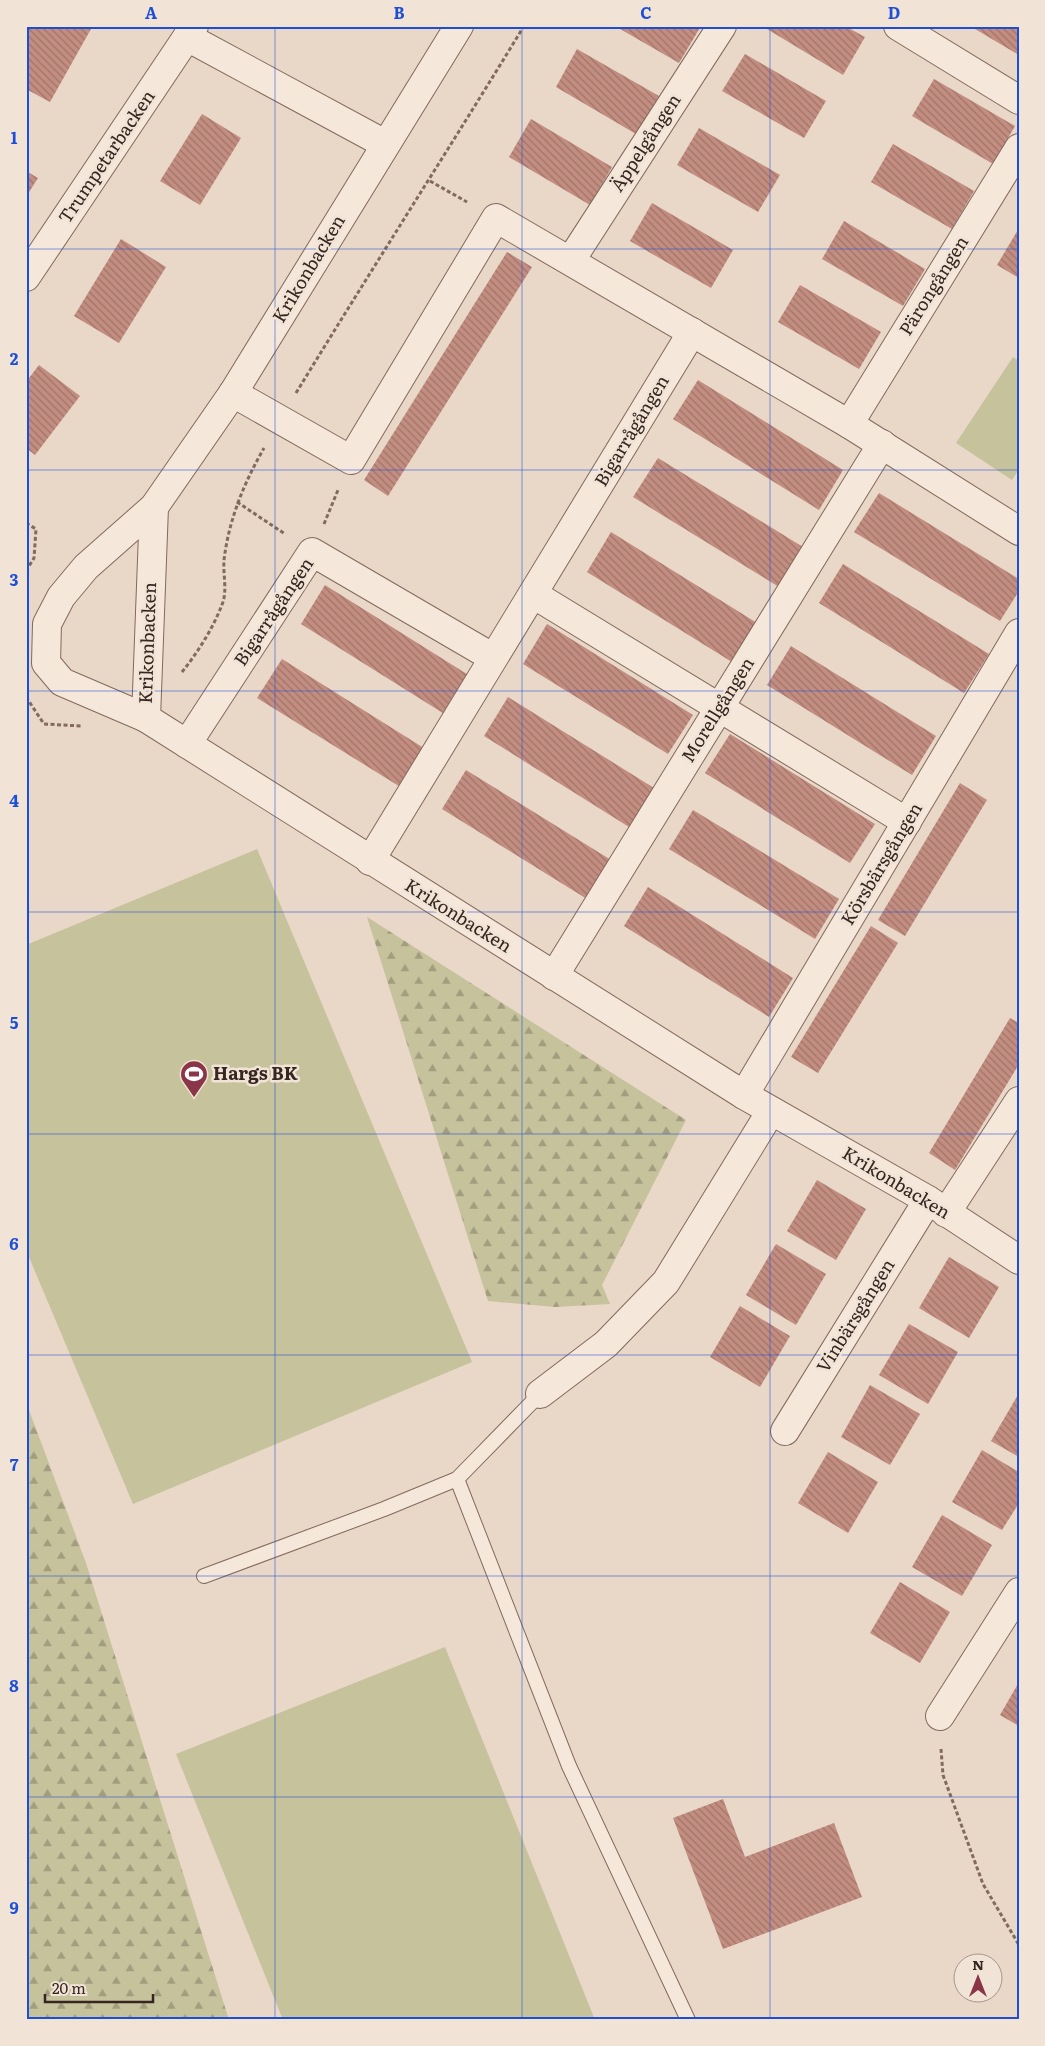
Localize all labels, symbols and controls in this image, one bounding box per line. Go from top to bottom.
text: A [145,0,157,24]
text: B [393,0,405,24]
text: C [640,0,652,24]
text: D [888,0,900,24]
street label: Trumpetarbacken [51,84,161,228]
street label: Äppelgången [603,88,687,197]
text: 1 [11,125,18,149]
street label: Krikonbacken [265,209,351,327]
street label: Pärongången [891,230,974,340]
text: 2 [10,346,19,370]
street label: Bigarrågången [587,369,675,491]
street label: Bigarrågången [226,551,319,671]
text: 3 [10,567,19,591]
street label: Krikonbacken [131,582,162,704]
street label: Morellgången [674,651,760,767]
text: 4 [9,788,19,812]
street label: Körsbärsgången [833,797,928,930]
street label: Krikonbacken [400,871,518,959]
text: 5 [10,1010,19,1034]
sports icon: Hargs BK [179,1059,209,1098]
place label: Hargs BK [213,1059,298,1086]
street label: Krikonbacken [838,1139,956,1225]
text: 6 [9,1231,19,1255]
street label: Vinbärsgången [809,1253,901,1377]
text: 7 [10,1452,19,1476]
text: 8 [9,1673,19,1697]
text: 9 [9,1895,19,1919]
north arrow [952,1954,1002,2004]
text: N [972,1954,984,1974]
scale bar [45,1971,152,2003]
text: 20 m [52,1976,86,1999]

